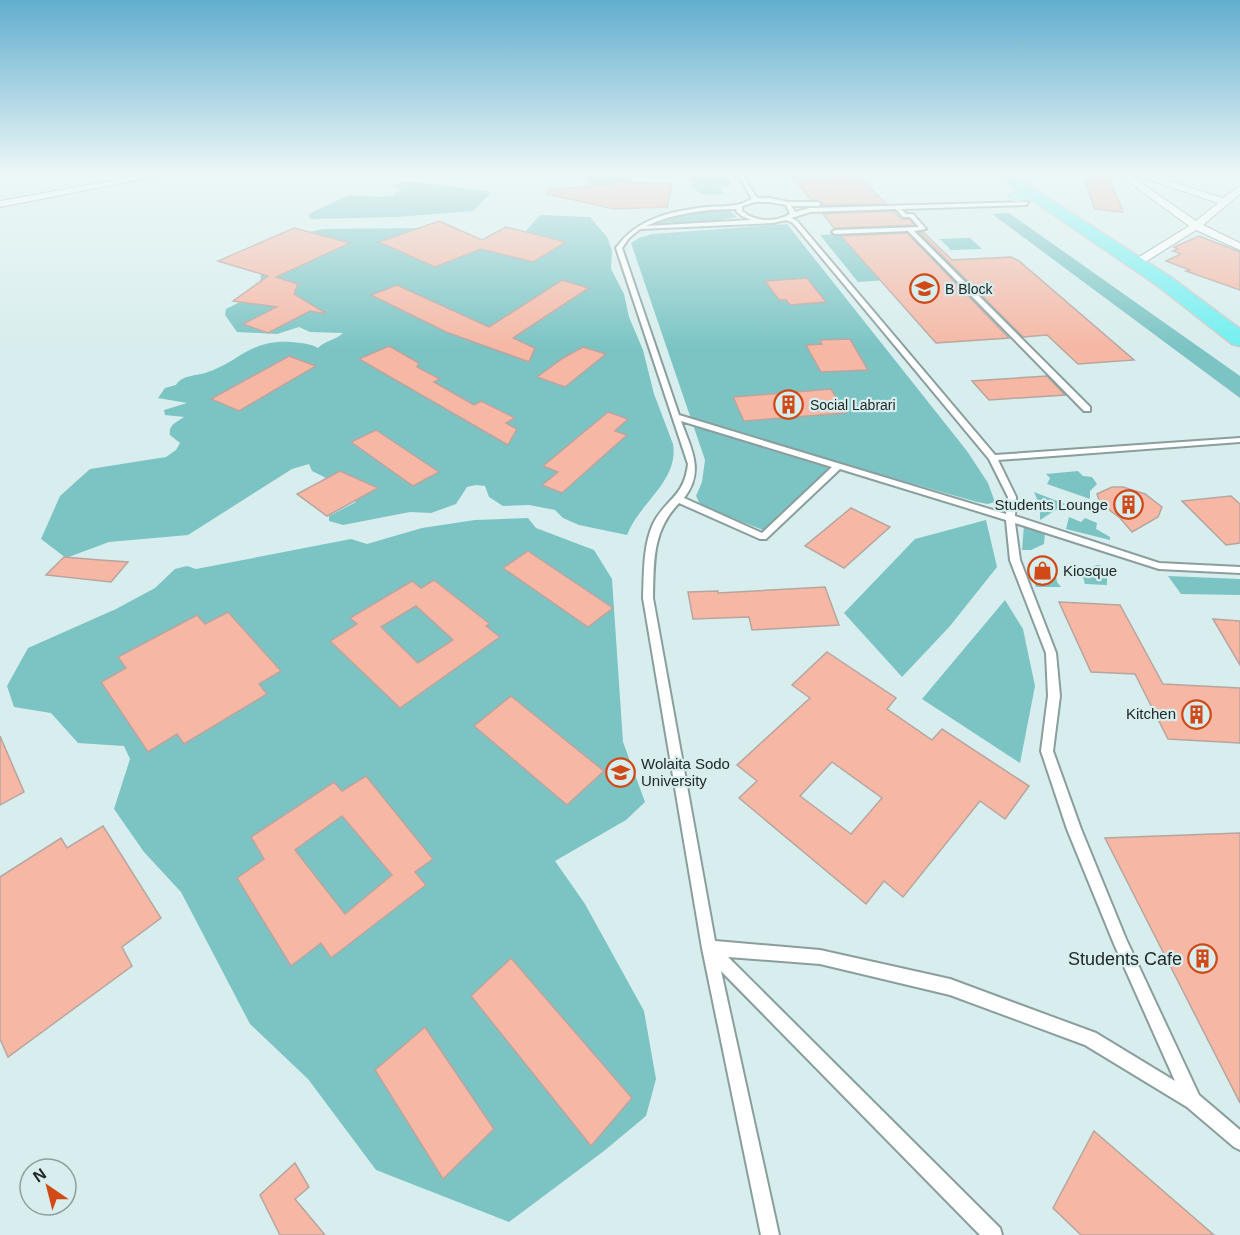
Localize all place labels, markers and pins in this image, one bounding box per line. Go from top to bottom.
school or university icon: B Block [908,273,940,305]
place label: B Block [945,281,993,297]
building icon: Social Labrari [773,389,805,421]
place label: Social Labrari [810,397,896,413]
building icon: Students Lounge [1113,489,1145,521]
place label: Students Lounge [995,496,1108,513]
shop icon: Kiosque [1026,555,1058,587]
place label: Kiosque [1063,562,1117,579]
building icon: Kitchen [1181,698,1213,730]
place label: Kitchen [1126,705,1176,722]
place label: Wolaita Sodo University [641,755,730,789]
school or university icon: Wolaita Sodo University [604,757,636,789]
building icon: Students Cafe [1187,943,1219,975]
place label: Students Cafe [1068,949,1182,969]

